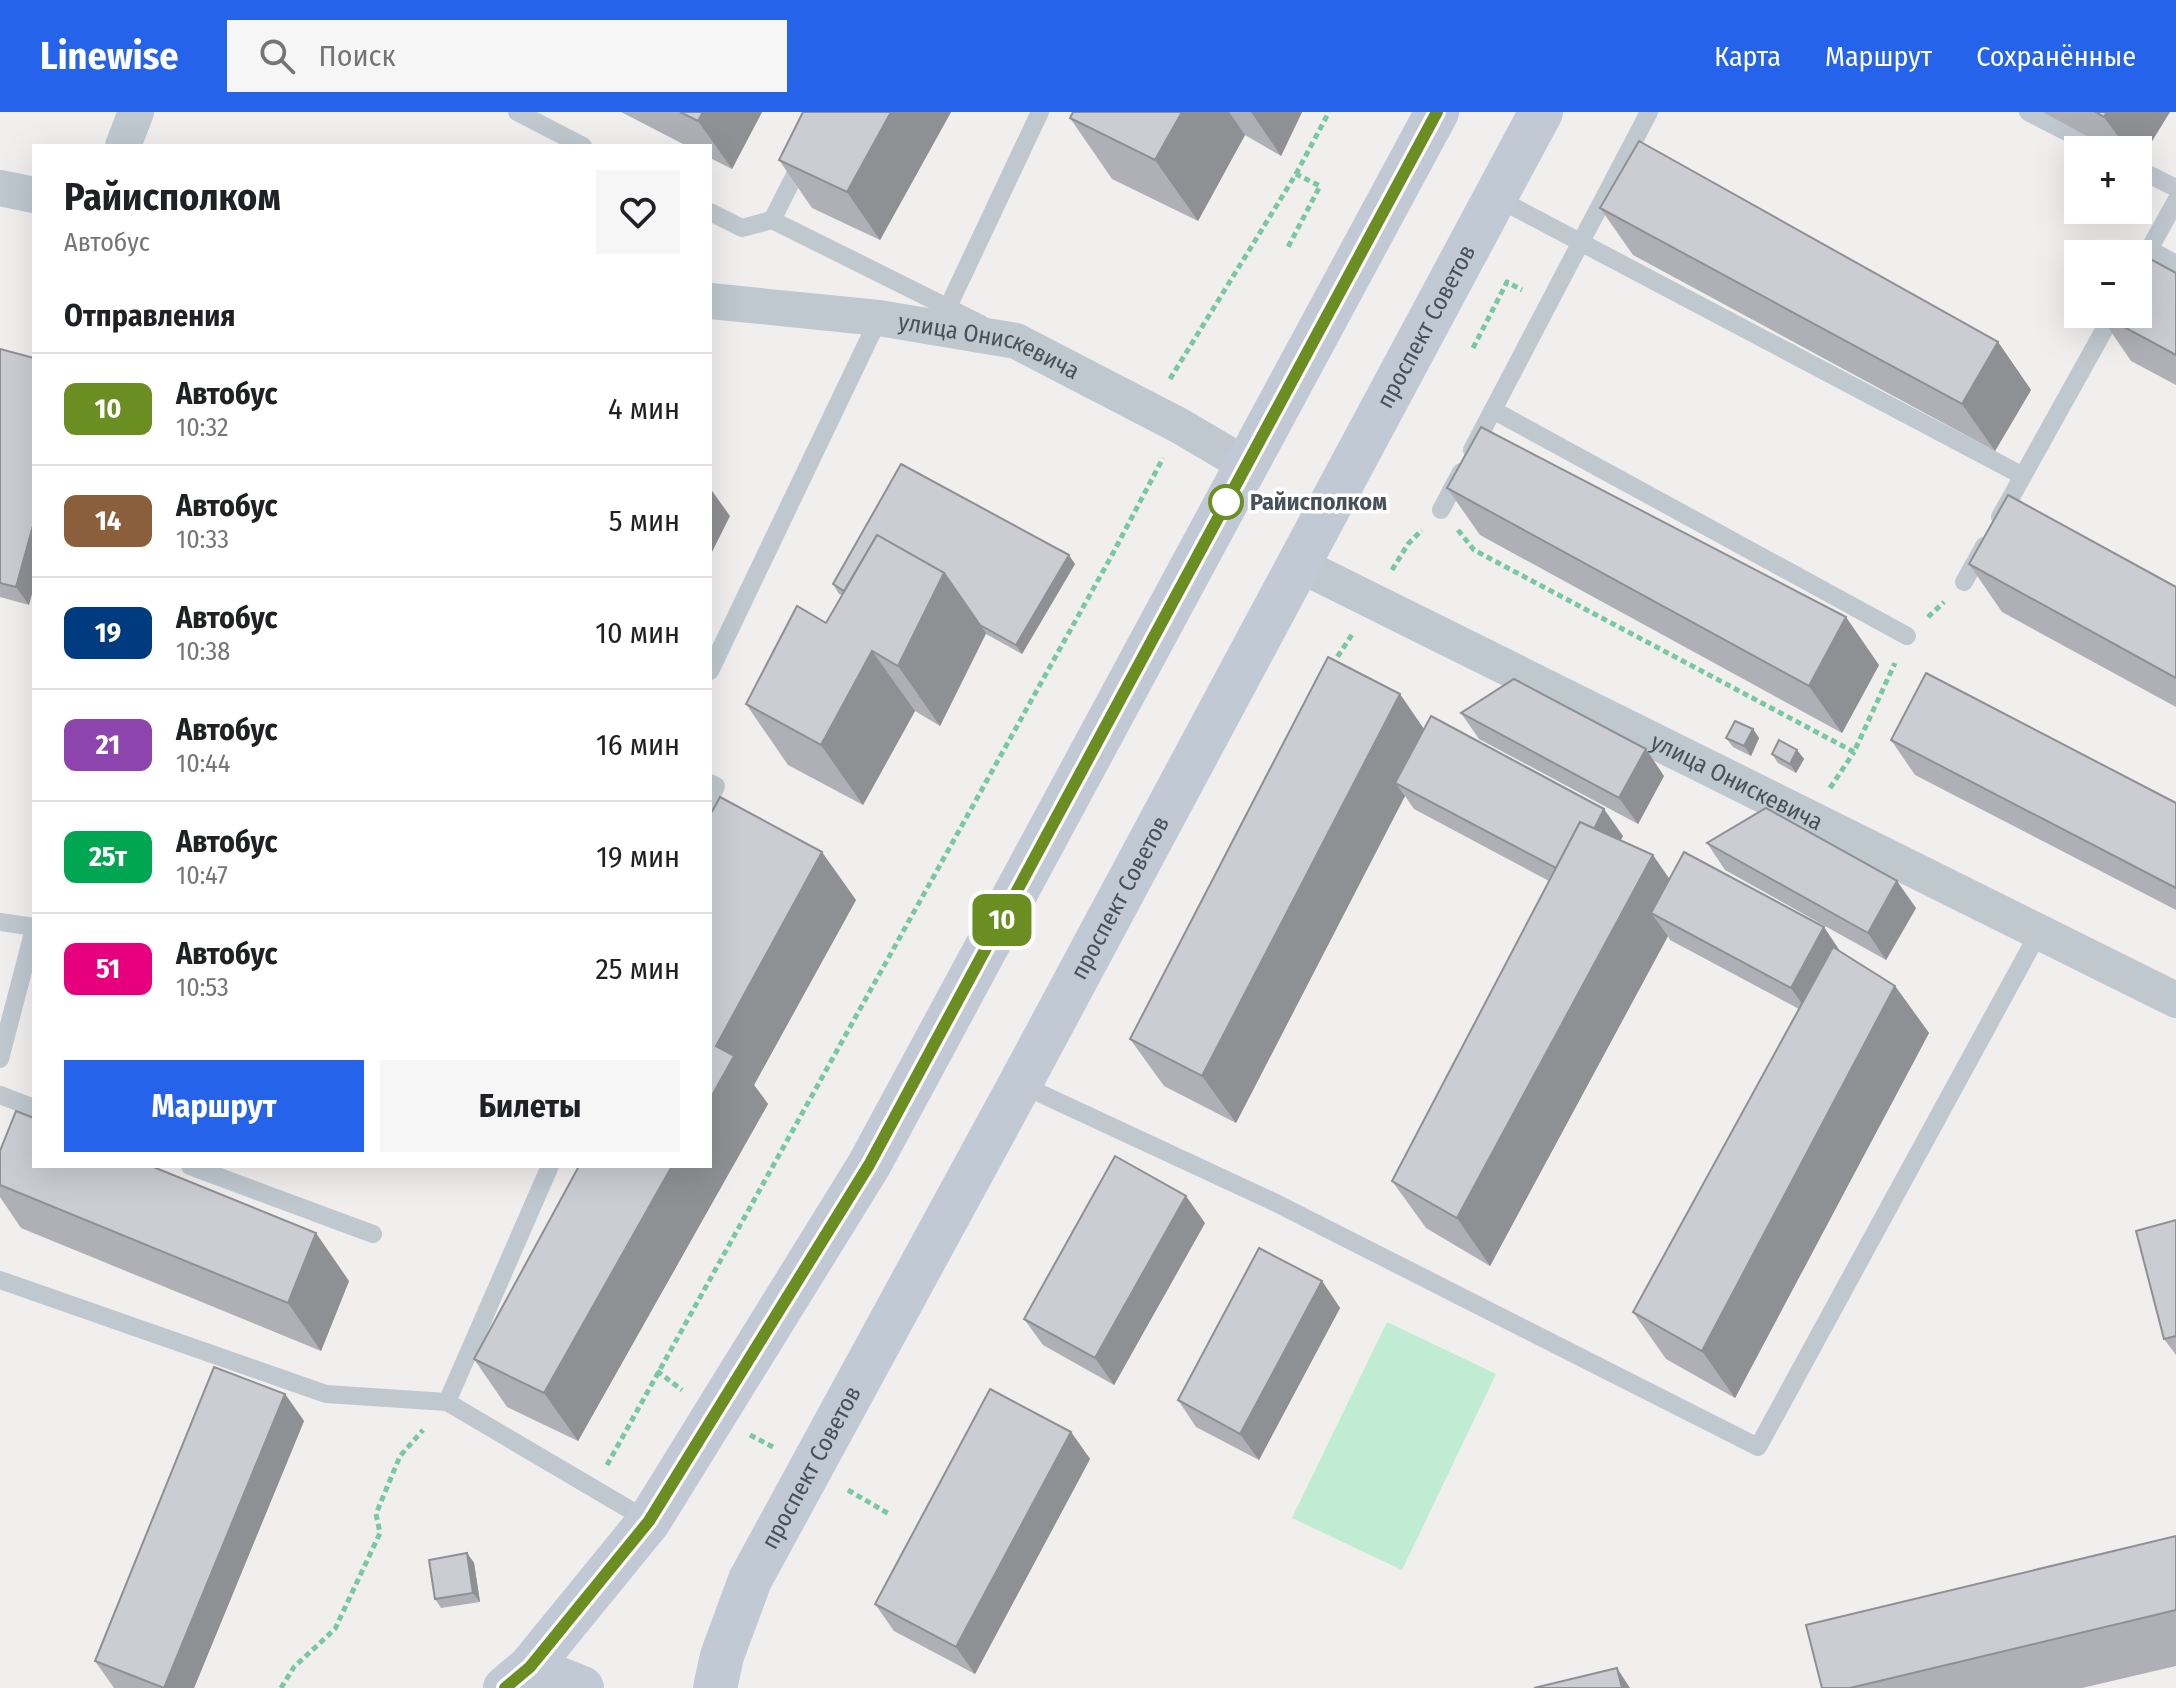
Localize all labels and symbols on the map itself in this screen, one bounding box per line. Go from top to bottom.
street label: проспект Советов [1371,240,1481,413]
street label: улица Онискевича [896,308,1084,385]
marker: Райисполком [1209,485,1243,519]
place label: Райисполком [1250,488,1387,516]
street label: улица Онискевича [1646,728,1827,836]
street label: проспект Советов [1065,811,1175,984]
line badge: 10 [966,894,1038,946]
street label: проспект Советов [756,1381,867,1554]

